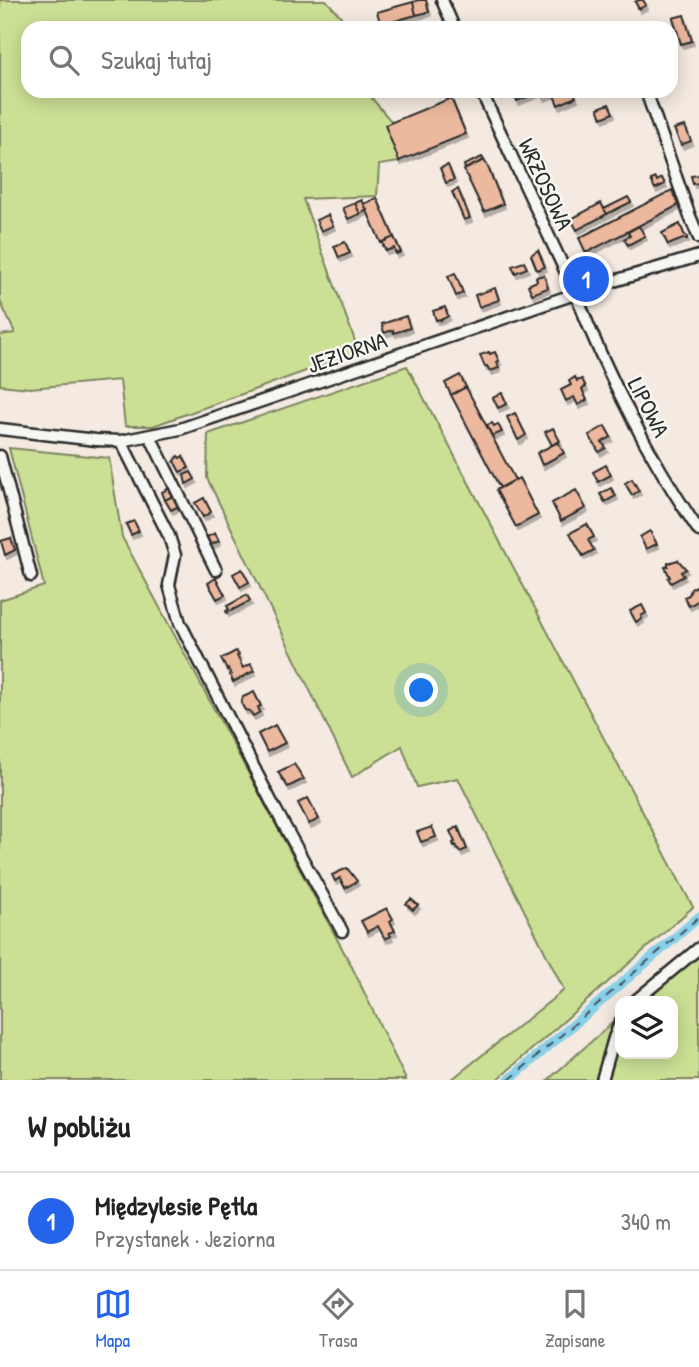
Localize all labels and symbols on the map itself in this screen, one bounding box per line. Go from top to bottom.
street label: WRZOSOWA [511,133,581,235]
pin: 1 [563,253,609,305]
street label: JEZIORNA [303,324,391,380]
street label: LIPOWA [621,372,677,442]
your location [404,673,438,707]

